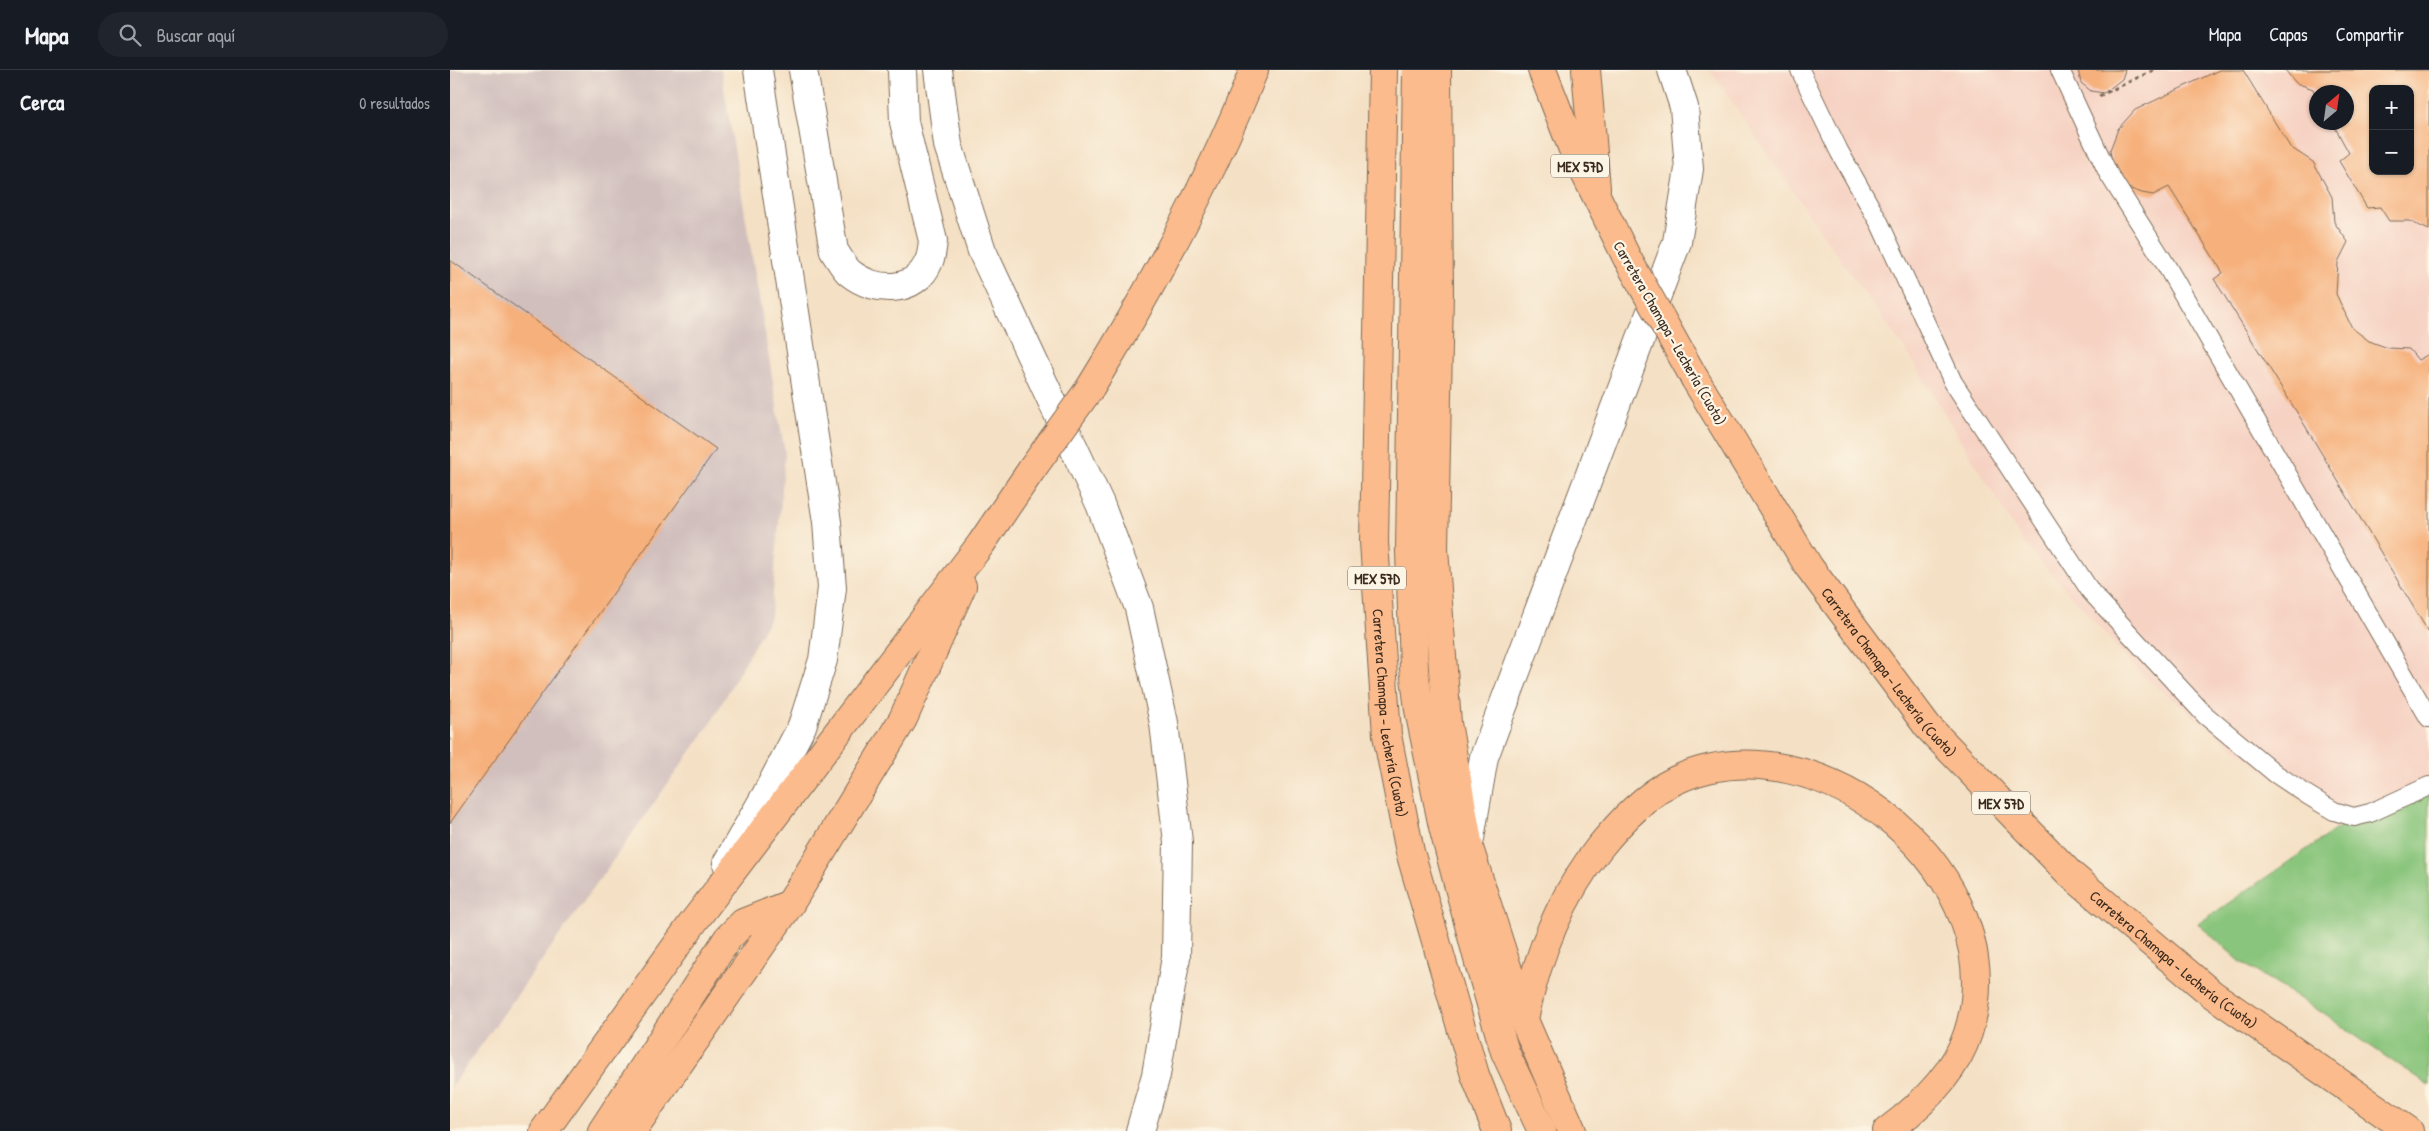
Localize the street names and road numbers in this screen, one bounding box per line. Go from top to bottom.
road number: MEX 57D [1551,154,1609,178]
street label: Carretera Chamapa - Lechería (Cuota) [1609,237,1731,429]
road number: MEX 57D [1348,566,1406,590]
street label: Carretera Chamapa - Lechería (Cuota) [1817,583,1962,761]
street label: Carretera Chamapa - Lechería (Cuota) [1368,608,1413,819]
road number: MEX 57D [1972,791,2030,814]
street label: Carretera Chamapa - Lechería (Cuota) [2086,885,2262,1033]

